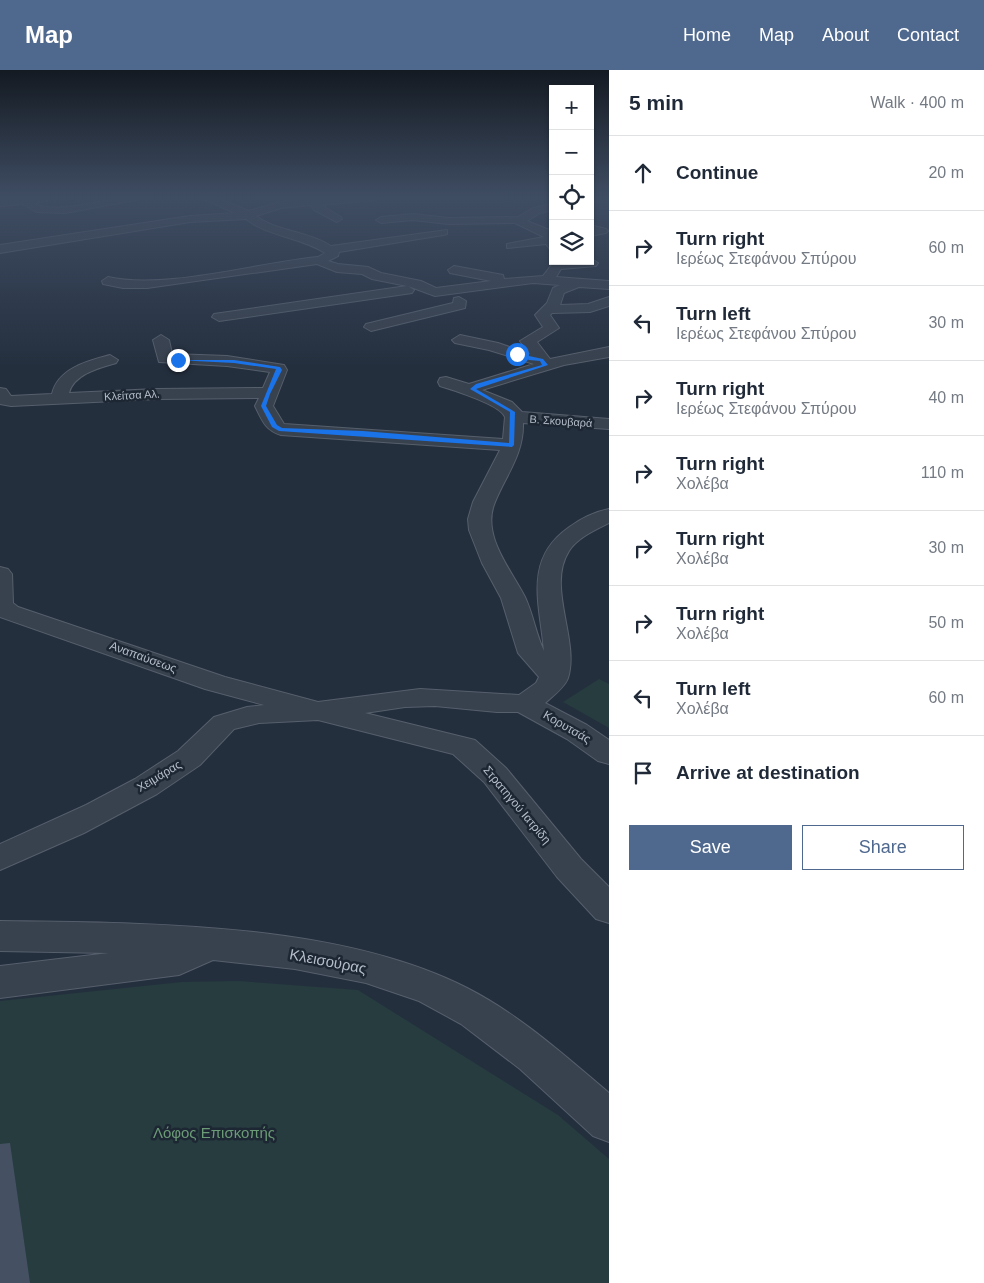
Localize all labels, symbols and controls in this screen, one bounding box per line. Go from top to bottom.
text: Map [25,21,73,48]
text: Home [683,25,731,45]
text: Map [759,25,794,45]
text: About [822,25,869,45]
text: Contact [897,25,959,45]
map controls [549,85,594,265]
button: + [549,85,594,130]
text: 5 min [629,91,684,114]
text: Walk · 400 m [870,94,964,111]
button: − [549,130,594,175]
icon: ahead [629,159,657,187]
text: Continue [676,162,758,183]
text: 20 m [928,164,964,181]
button: locate [549,175,594,220]
button: layers [549,220,594,265]
text: Turn right [676,228,764,249]
icon: right [629,234,657,262]
text: 60 m [928,239,964,256]
text: Ιερέως Στεφάνου Σπύρου [676,250,856,267]
text: Turn left [676,303,751,324]
icon: left [629,309,657,337]
text: 30 m [928,314,964,331]
text: Ιερέως Στεφάνου Σπύρου [676,325,856,342]
route start [506,343,529,366]
route end [167,349,190,372]
text: Turn right [676,378,764,399]
icon: right [629,384,657,412]
street label: Κλείτσα Αλ. [104,388,160,402]
text: 40 m [928,389,964,406]
text: Ιερέως Στεφάνου Σπύρου [676,400,856,417]
street label: Β. Σκουβαρά [529,413,594,429]
text: Turn right [676,453,764,474]
icon: right [629,459,657,487]
text: 110 m [921,464,964,481]
text: Χολέβα [676,475,729,492]
text: Turn right [676,528,764,549]
icon: right [629,534,657,562]
text: 30 m [928,539,964,556]
text: Χολέβα [676,550,729,567]
text: Turn right [676,603,764,624]
icon: right [629,609,657,637]
text: 50 m [928,614,964,631]
text: Χολέβα [676,625,729,642]
street label: Αναπαύσεως [108,638,179,676]
text: Turn left [676,678,751,699]
icon: left [629,684,657,712]
text: 60 m [928,689,964,706]
text: Χολέβα [676,700,729,717]
street label: Κορυτσάς [541,708,593,746]
street label: Χειμάρας [134,757,184,795]
icon: arrive [629,759,657,787]
text: Arrive at destination [676,762,860,783]
street label: Στρατηγού Ιατρίδη [480,763,554,847]
button: Save [629,825,792,870]
button: Share [802,825,964,870]
street label: Κλεισούρας [288,945,368,977]
park label: Λόφος Επισκοπής [153,1124,275,1141]

